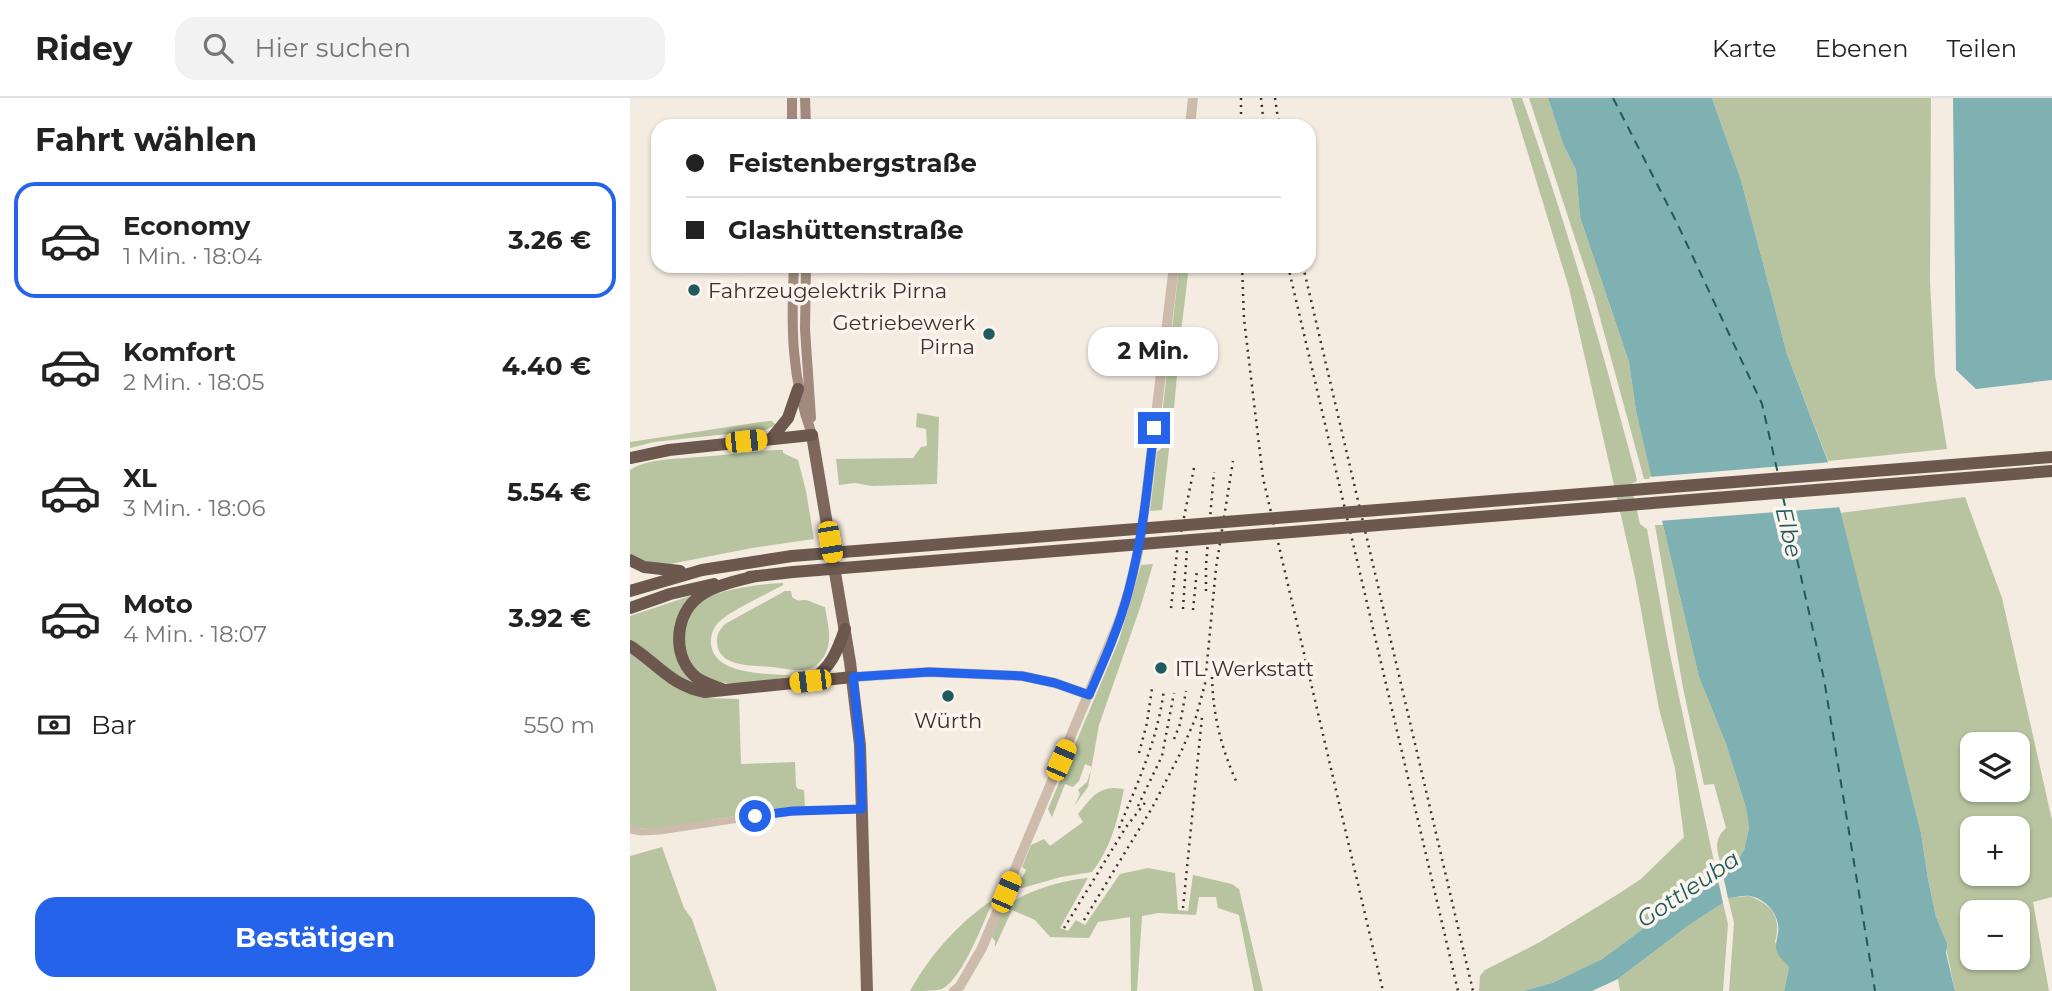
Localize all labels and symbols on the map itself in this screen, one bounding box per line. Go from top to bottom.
place label: Fahrzeugelektrik Pirna [708,278,947,303]
marker: Fahrzeugelektrik Pirna [686,282,702,298]
place label: Getriebewerk Pirna [833,310,975,359]
marker: Getriebewerk Pirna [981,326,997,342]
callout: 2 Min. [1089,327,1219,376]
route end [1138,412,1170,444]
car [725,428,768,454]
water label: Elbe [1770,504,1808,560]
car [817,519,844,565]
place label: ITL Werkstatt [1175,656,1314,681]
marker: ITL Werkstatt [1153,660,1169,676]
car [788,668,833,694]
marker: Würth [940,688,956,704]
place label: Würth [914,708,982,733]
car [1044,737,1079,783]
route start [739,800,771,832]
water label: Gottleuba [1632,845,1744,933]
car [989,869,1024,915]

